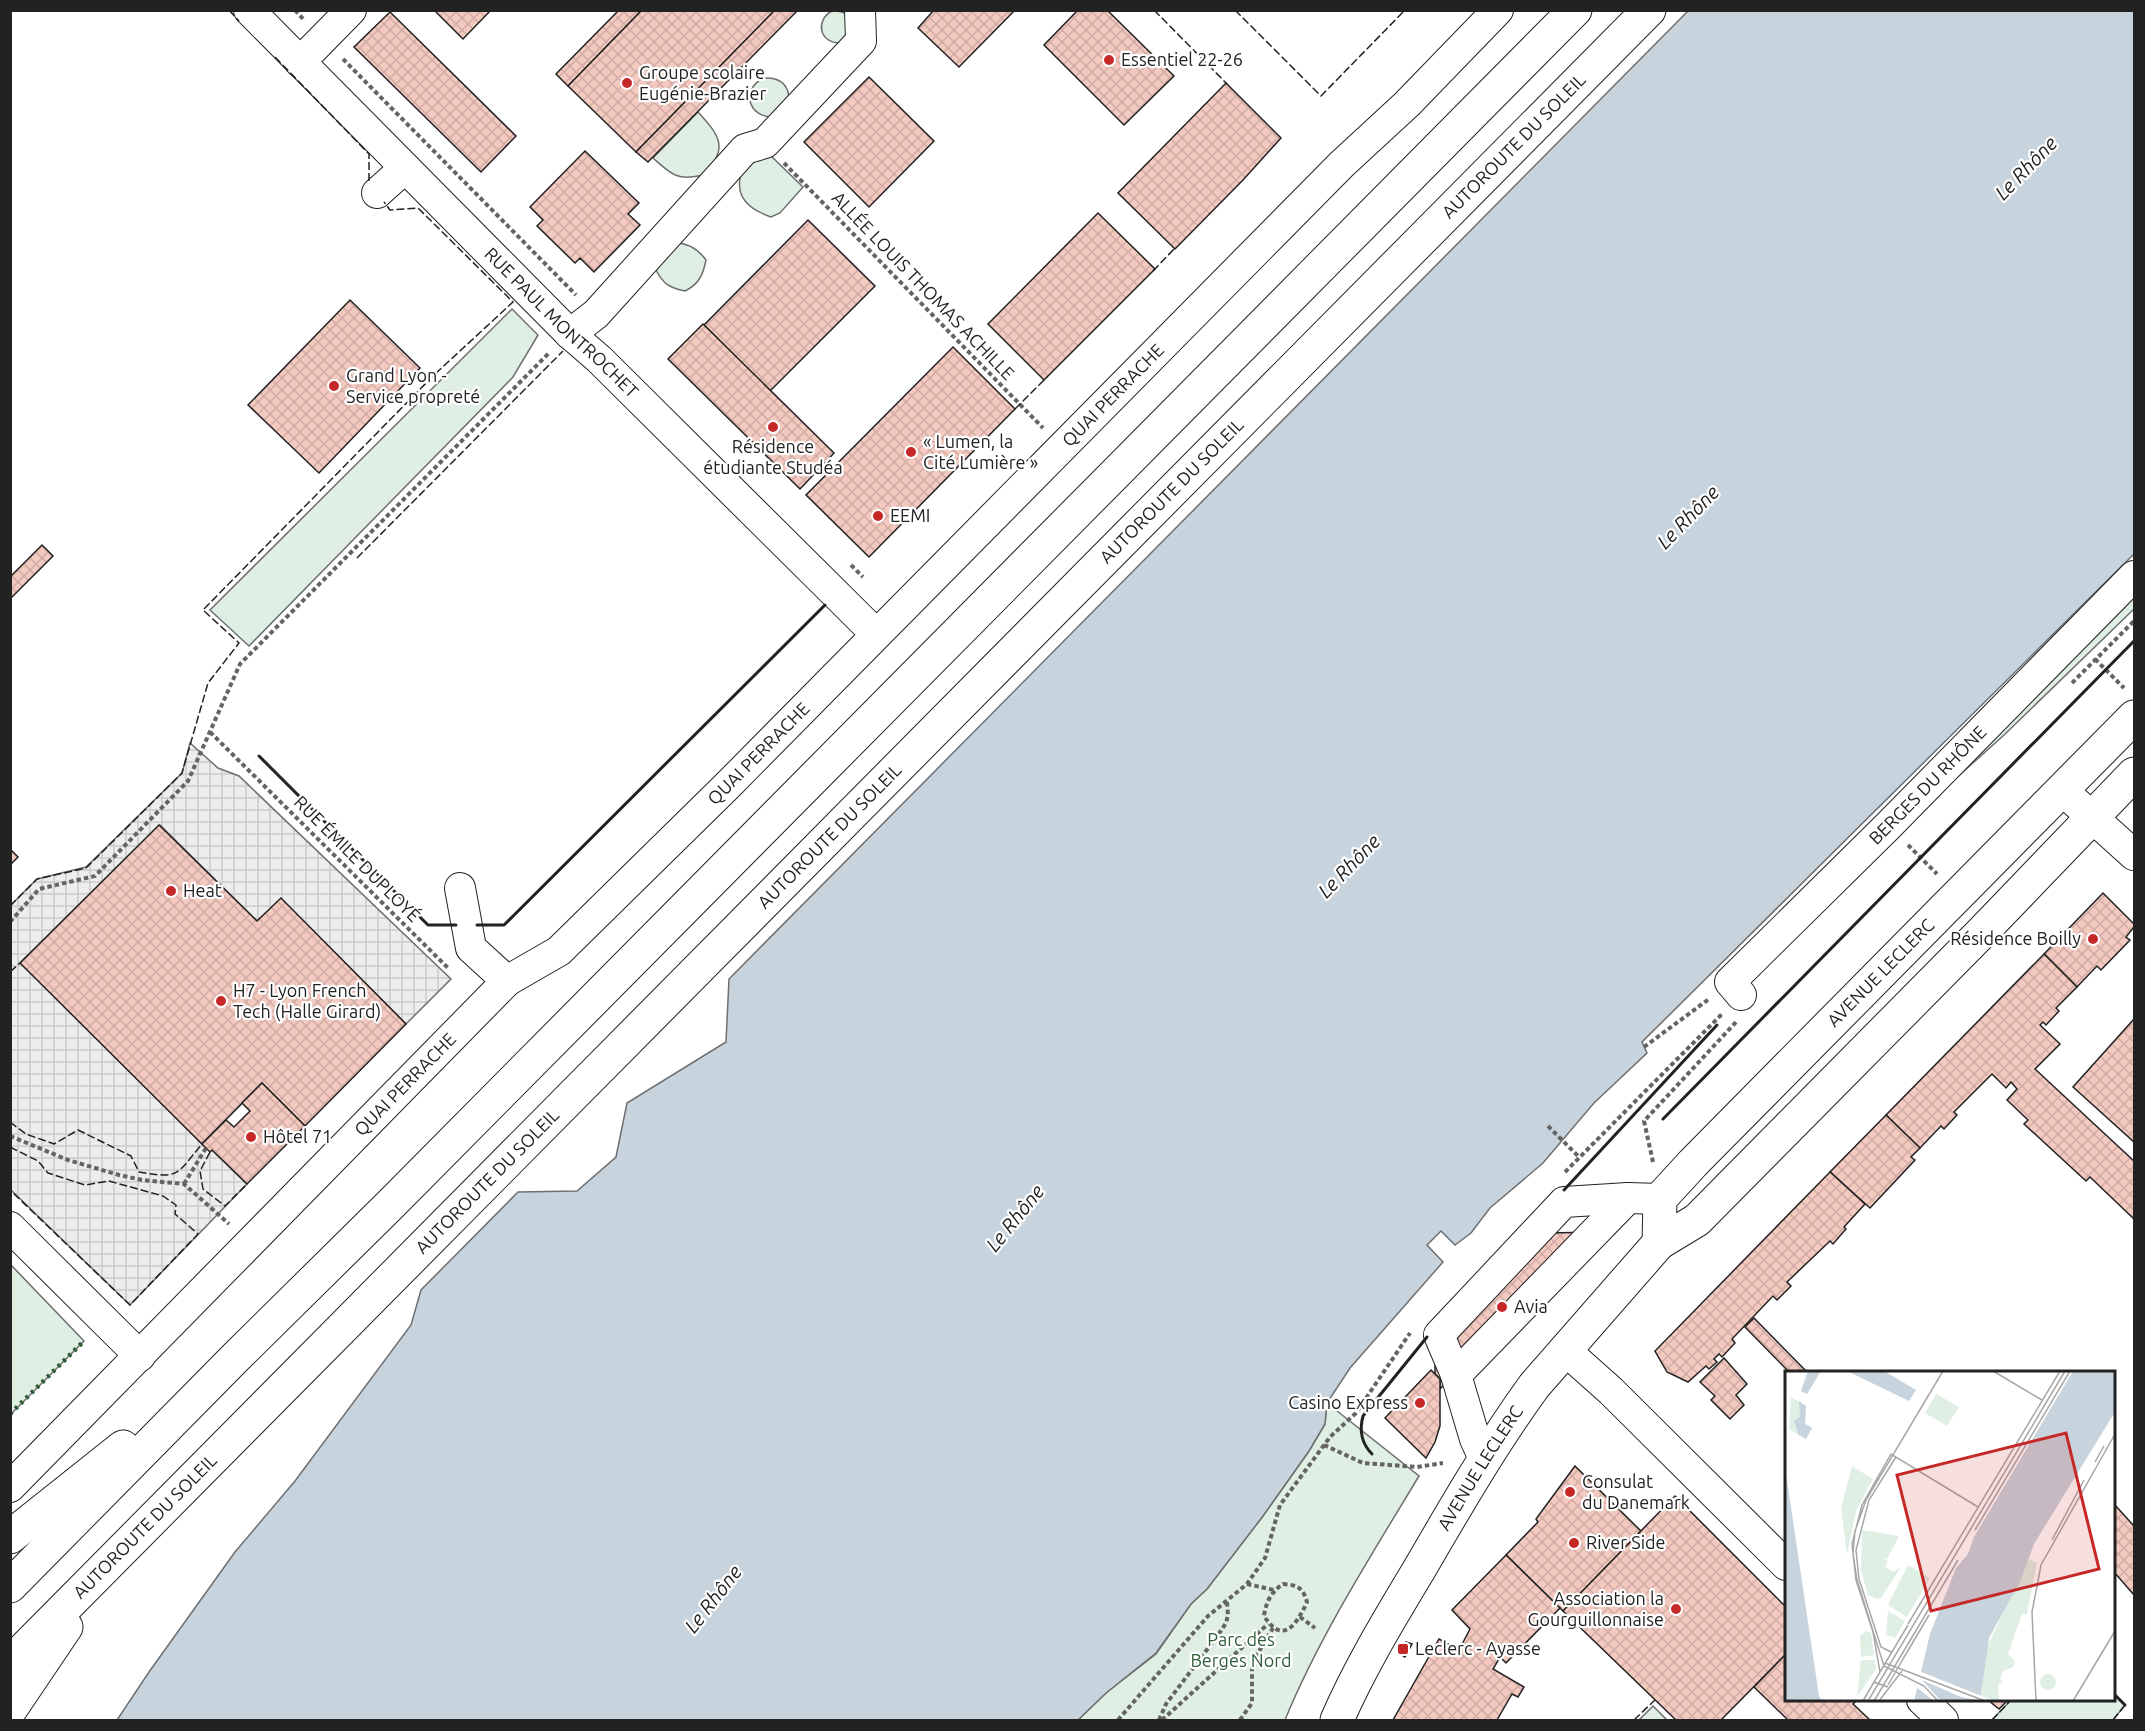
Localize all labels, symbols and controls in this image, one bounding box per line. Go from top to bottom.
place label: Essentiel 22-26 [1121,49,1243,69]
marker: Essentiel 22-26 [1102,53,1116,67]
place label: Groupe scolaire Eugénie-Brazier [639,62,766,103]
street label: AUTOROUTE DU SOLEIL [1437,69,1589,222]
marker: Groupe scolaire Eugénie-Brazier [620,76,634,90]
water label: Le Rhône [1990,131,2061,204]
street label: ALLÉE LOUIS THOMAS ACHILLE [829,187,1020,383]
street label: RUE PAUL MONTROCHET [481,243,643,401]
street label: QUAI PERRACHE [1058,339,1167,451]
place label: Grand Lyon - Service propreté [346,365,480,406]
marker: Grand Lyon - Service propreté [327,379,341,393]
street label: AUTOROUTE DU SOLEIL [1095,414,1247,567]
marker: Résidence étudiante Studéa [766,420,780,434]
place label: « Lumen, la Cité Lumière » [923,431,1038,472]
place label: Résidence étudiante Studéa [703,436,843,477]
marker: « Lumen, la Cité Lumière » [904,445,918,459]
water label: Le Rhône [1652,480,1723,553]
place label: EEMI [890,505,930,525]
marker: EEMI [871,509,885,523]
street label: QUAI PERRACHE [703,698,813,809]
street label: BERGES DU RHÔNE [1865,721,1990,848]
street label: AUTOROUTE DU SOLEIL [753,759,905,912]
street label: RUE ÉMILE DUPLOYÉ [291,791,425,925]
water label: Le Rhône [1313,829,1384,902]
place label: Heat [183,880,222,900]
marker: Heat [164,884,178,898]
street label: AVENUE LECLERC [1823,914,1938,1030]
place label: Résidence Boilly [1950,928,2081,948]
marker: Résidence Boilly [2086,932,2100,946]
place label: H7 - Lyon French Tech (Halle Girard) [233,980,381,1022]
marker: H7 - Lyon French Tech (Halle Girard) [214,994,228,1008]
street label: QUAI PERRACHE [350,1028,459,1140]
street label: AUTOROUTE DU SOLEIL [411,1105,562,1257]
place label: Hôtel 71 [263,1126,332,1146]
marker: Hôtel 71 [244,1130,258,1144]
water label: Le Rhône [981,1180,1048,1256]
place label: Avia [1514,1296,1548,1316]
marker: Avia [1495,1300,1509,1314]
inset map [1785,1371,2115,1701]
place label: Casino Express [1288,1392,1408,1412]
marker: Casino Express [1413,1396,1427,1410]
street label: AVENUE LECLERC [1433,1401,1526,1534]
street label: AUTOROUTE DU SOLEIL [69,1450,220,1602]
place label: Consulat du Danemark [1582,1471,1690,1512]
marker: Consulat du Danemark [1563,1485,1577,1499]
place label: River Side [1586,1532,1665,1552]
marker: River Side [1567,1536,1581,1550]
water label: Le Rhône [679,1560,746,1637]
place label: Association la Gourguillonnaise [1528,1588,1664,1629]
marker: Association la Gourguillonnaise [1669,1602,1683,1616]
park label: Parc des Berges Nord [1190,1629,1292,1670]
place label: Leclerc - Ayasse [1415,1638,1541,1658]
marker: Leclerc - Ayasse [1396,1642,1410,1656]

